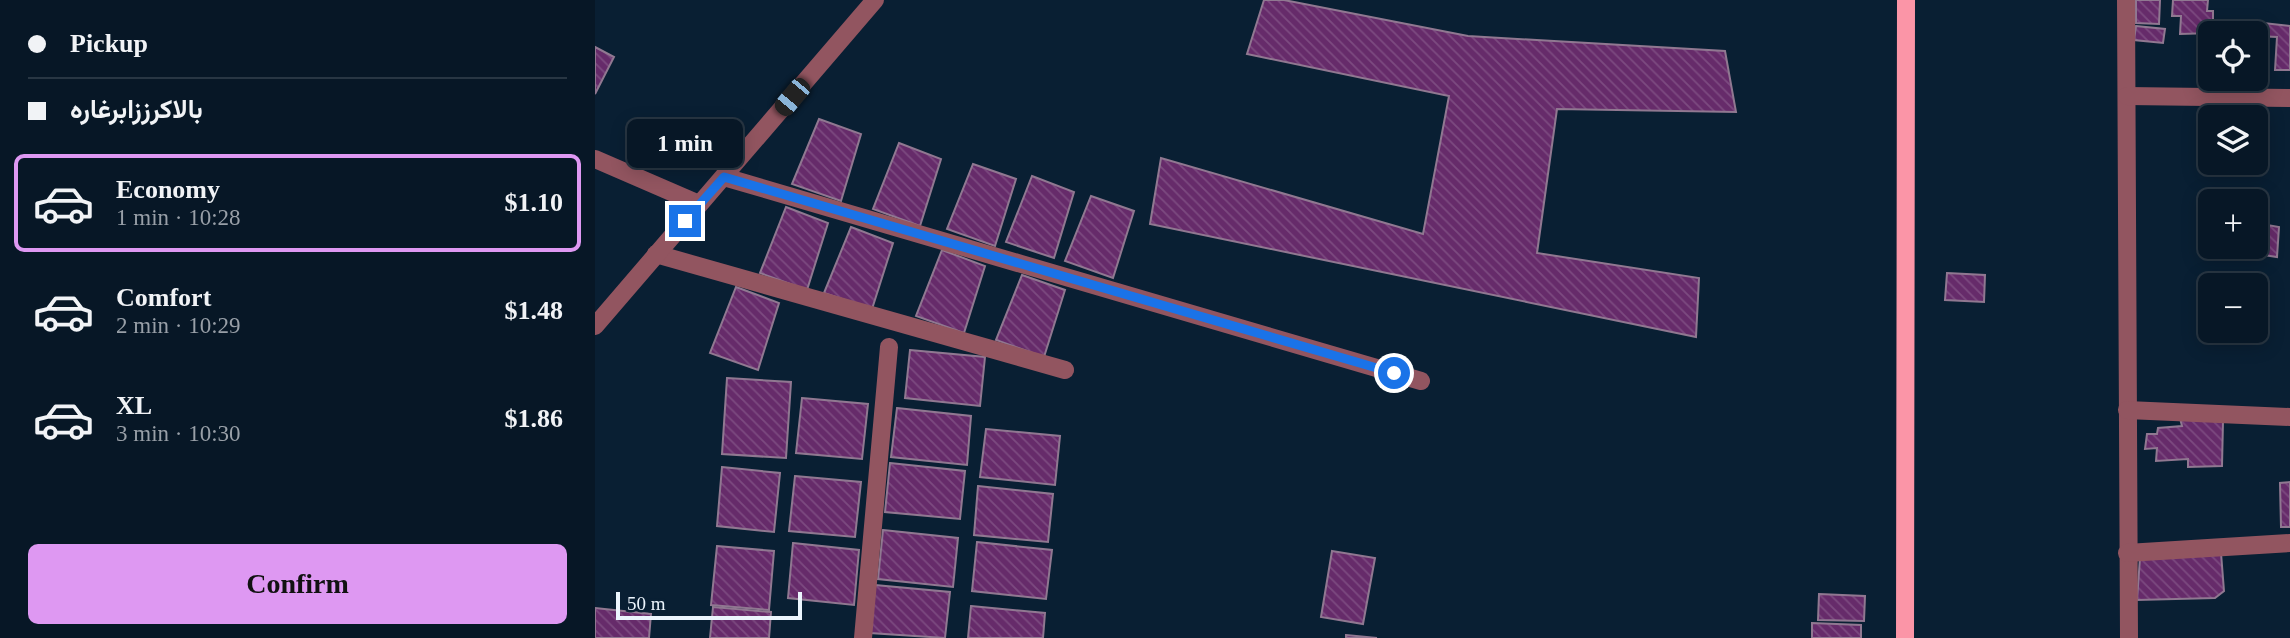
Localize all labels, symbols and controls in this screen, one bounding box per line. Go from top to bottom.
map controls [2198,21,2268,343]
button: locate [2198,21,2268,91]
text: Pickup [70,29,148,58]
car [771,74,814,120]
text: بالاکرززابرغاره [70,95,203,124]
button: layers [2198,105,2268,175]
callout: 1 min [627,120,743,168]
text: 1 min [657,131,713,156]
icon: car [32,172,95,235]
text: Economy [116,175,220,204]
text: $1.10 [505,188,563,217]
button: + [2198,189,2268,259]
text: 1 min · 10:28 [116,205,241,230]
route end [669,205,701,237]
button: − [2198,273,2268,343]
icon: car [32,280,95,343]
text: Comfort [116,283,211,312]
text: $1.48 [505,296,563,325]
text: 2 min · 10:29 [116,313,241,338]
route start [1378,357,1410,389]
icon: car [32,388,95,451]
text: XL [116,391,152,420]
text: $1.86 [505,404,563,433]
text: 3 min · 10:30 [116,421,241,446]
button: Confirm [28,544,567,624]
scale bar [616,589,801,621]
text: 50 m [627,593,666,614]

